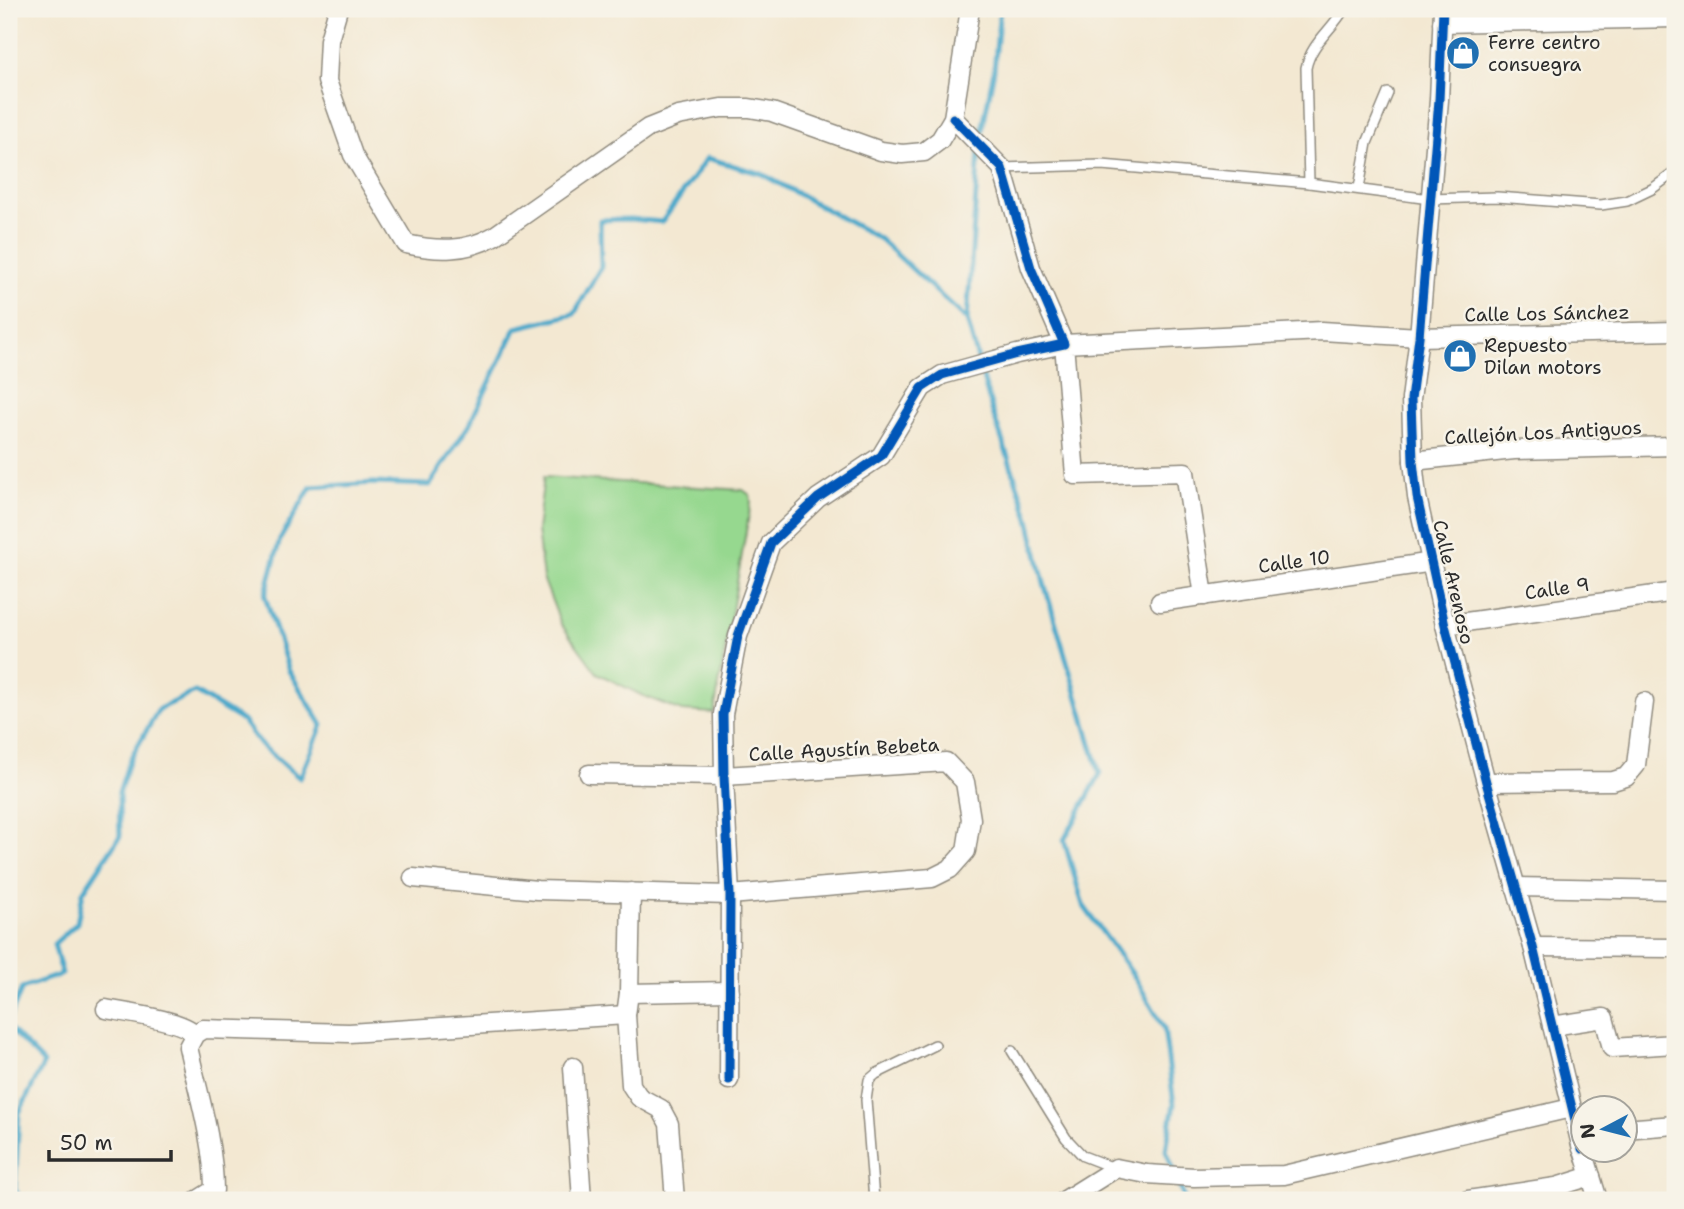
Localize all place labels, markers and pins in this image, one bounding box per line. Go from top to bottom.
place label: Ferre centro consuegra [1488,30,1601,77]
shop icon: Ferre centro consuegra [1444,34,1482,72]
place label: Repuesto Dilan motors [1484,333,1602,380]
shop icon: Repuesto Dilan motors [1441,337,1479,375]

